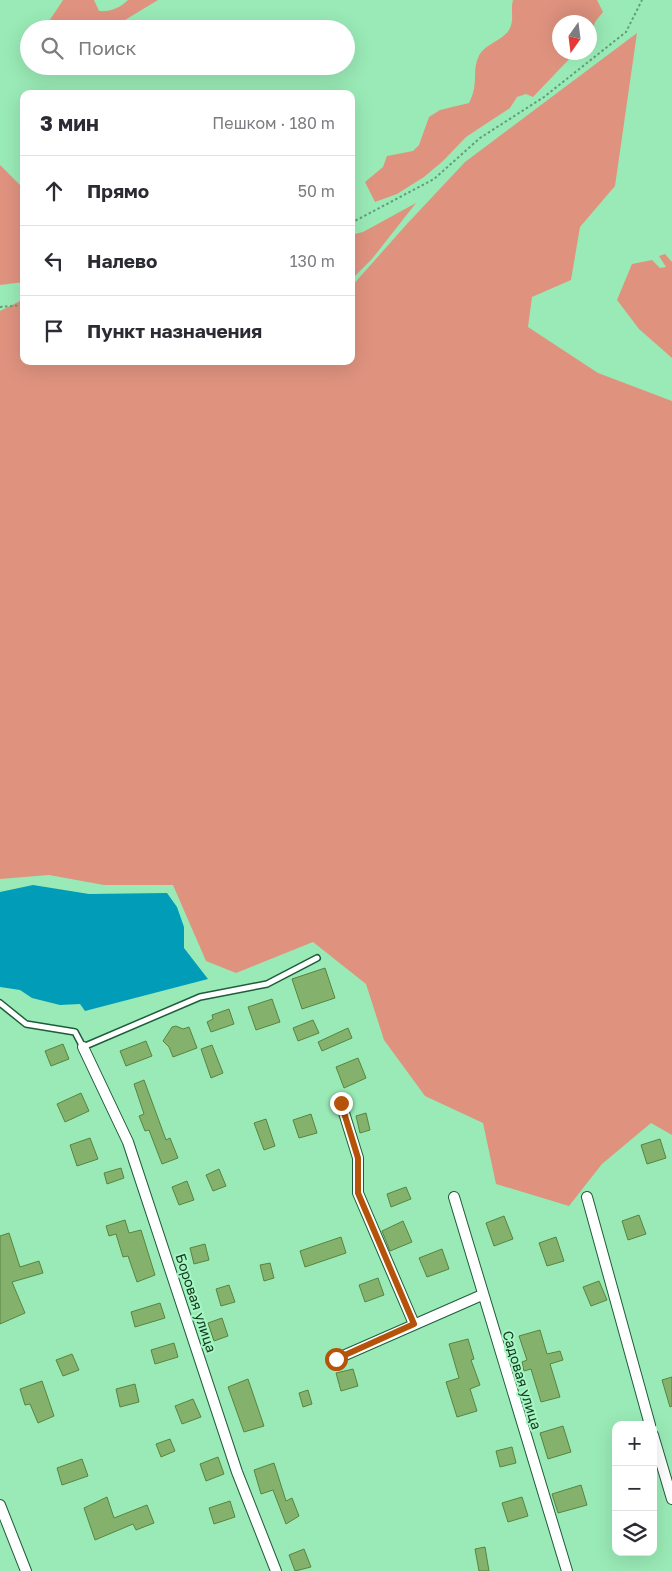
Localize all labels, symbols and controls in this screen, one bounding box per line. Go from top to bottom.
north arrow [552,15,597,60]
search box [20,20,355,75]
icon: search [38,34,66,62]
text: Поиск [78,36,137,59]
text: 3 мин [40,110,99,136]
text: Пешком · 180 m [212,113,335,133]
icon: ahead [40,177,68,205]
text: Прямо [87,179,149,202]
text: 50 m [298,181,335,201]
icon: left [40,247,68,275]
text: Налево [87,249,157,272]
text: 130 m [290,251,335,271]
icon: arrive [40,317,68,345]
text: Пункт назначения [87,319,262,342]
route end [330,1092,353,1115]
street label: Боровая улица [172,1251,220,1354]
street label: Садовая улица [499,1328,546,1431]
route start [325,1348,348,1371]
map controls [612,1421,657,1556]
button: + [612,1421,657,1466]
button: − [612,1466,657,1511]
button: layers [612,1511,657,1556]

